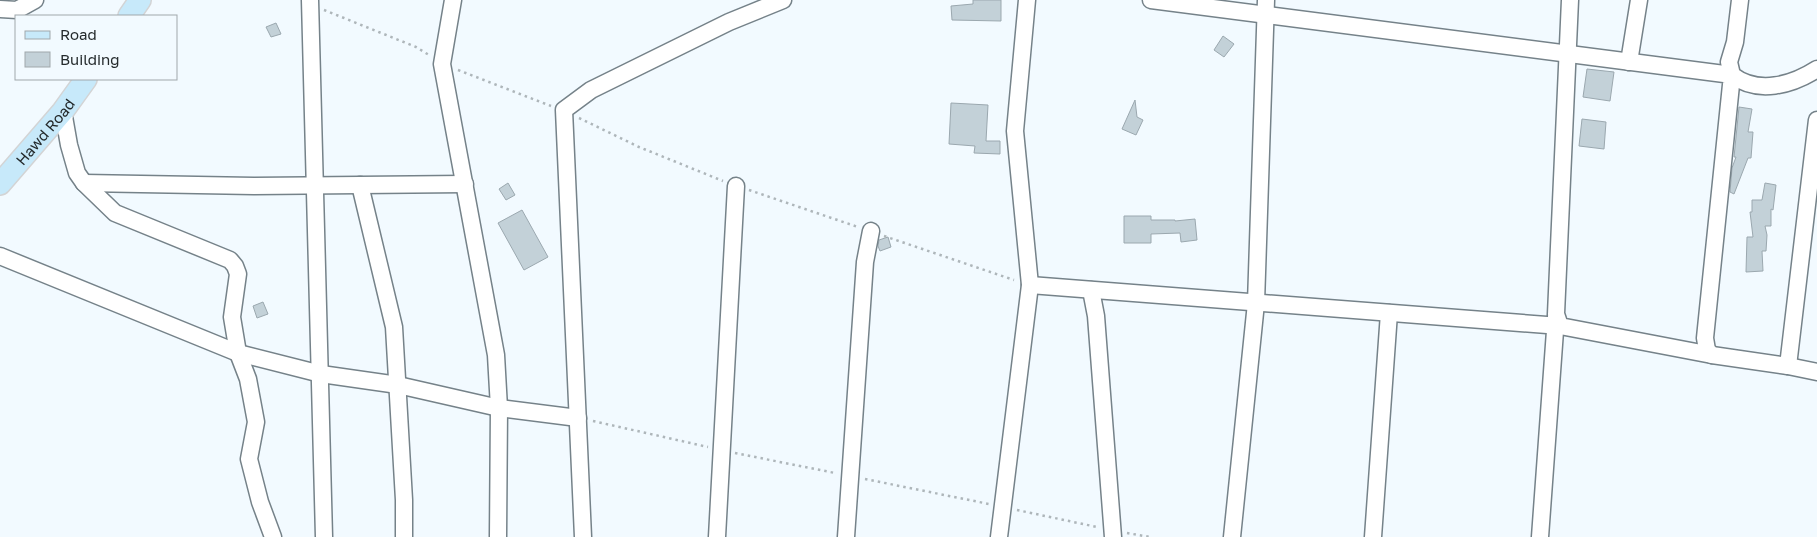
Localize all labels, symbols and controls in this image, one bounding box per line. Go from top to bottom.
legend [15,15,178,80]
text: Road [60,25,97,43]
text: Building [60,50,120,68]
street label: Hawd Road [12,95,78,169]

